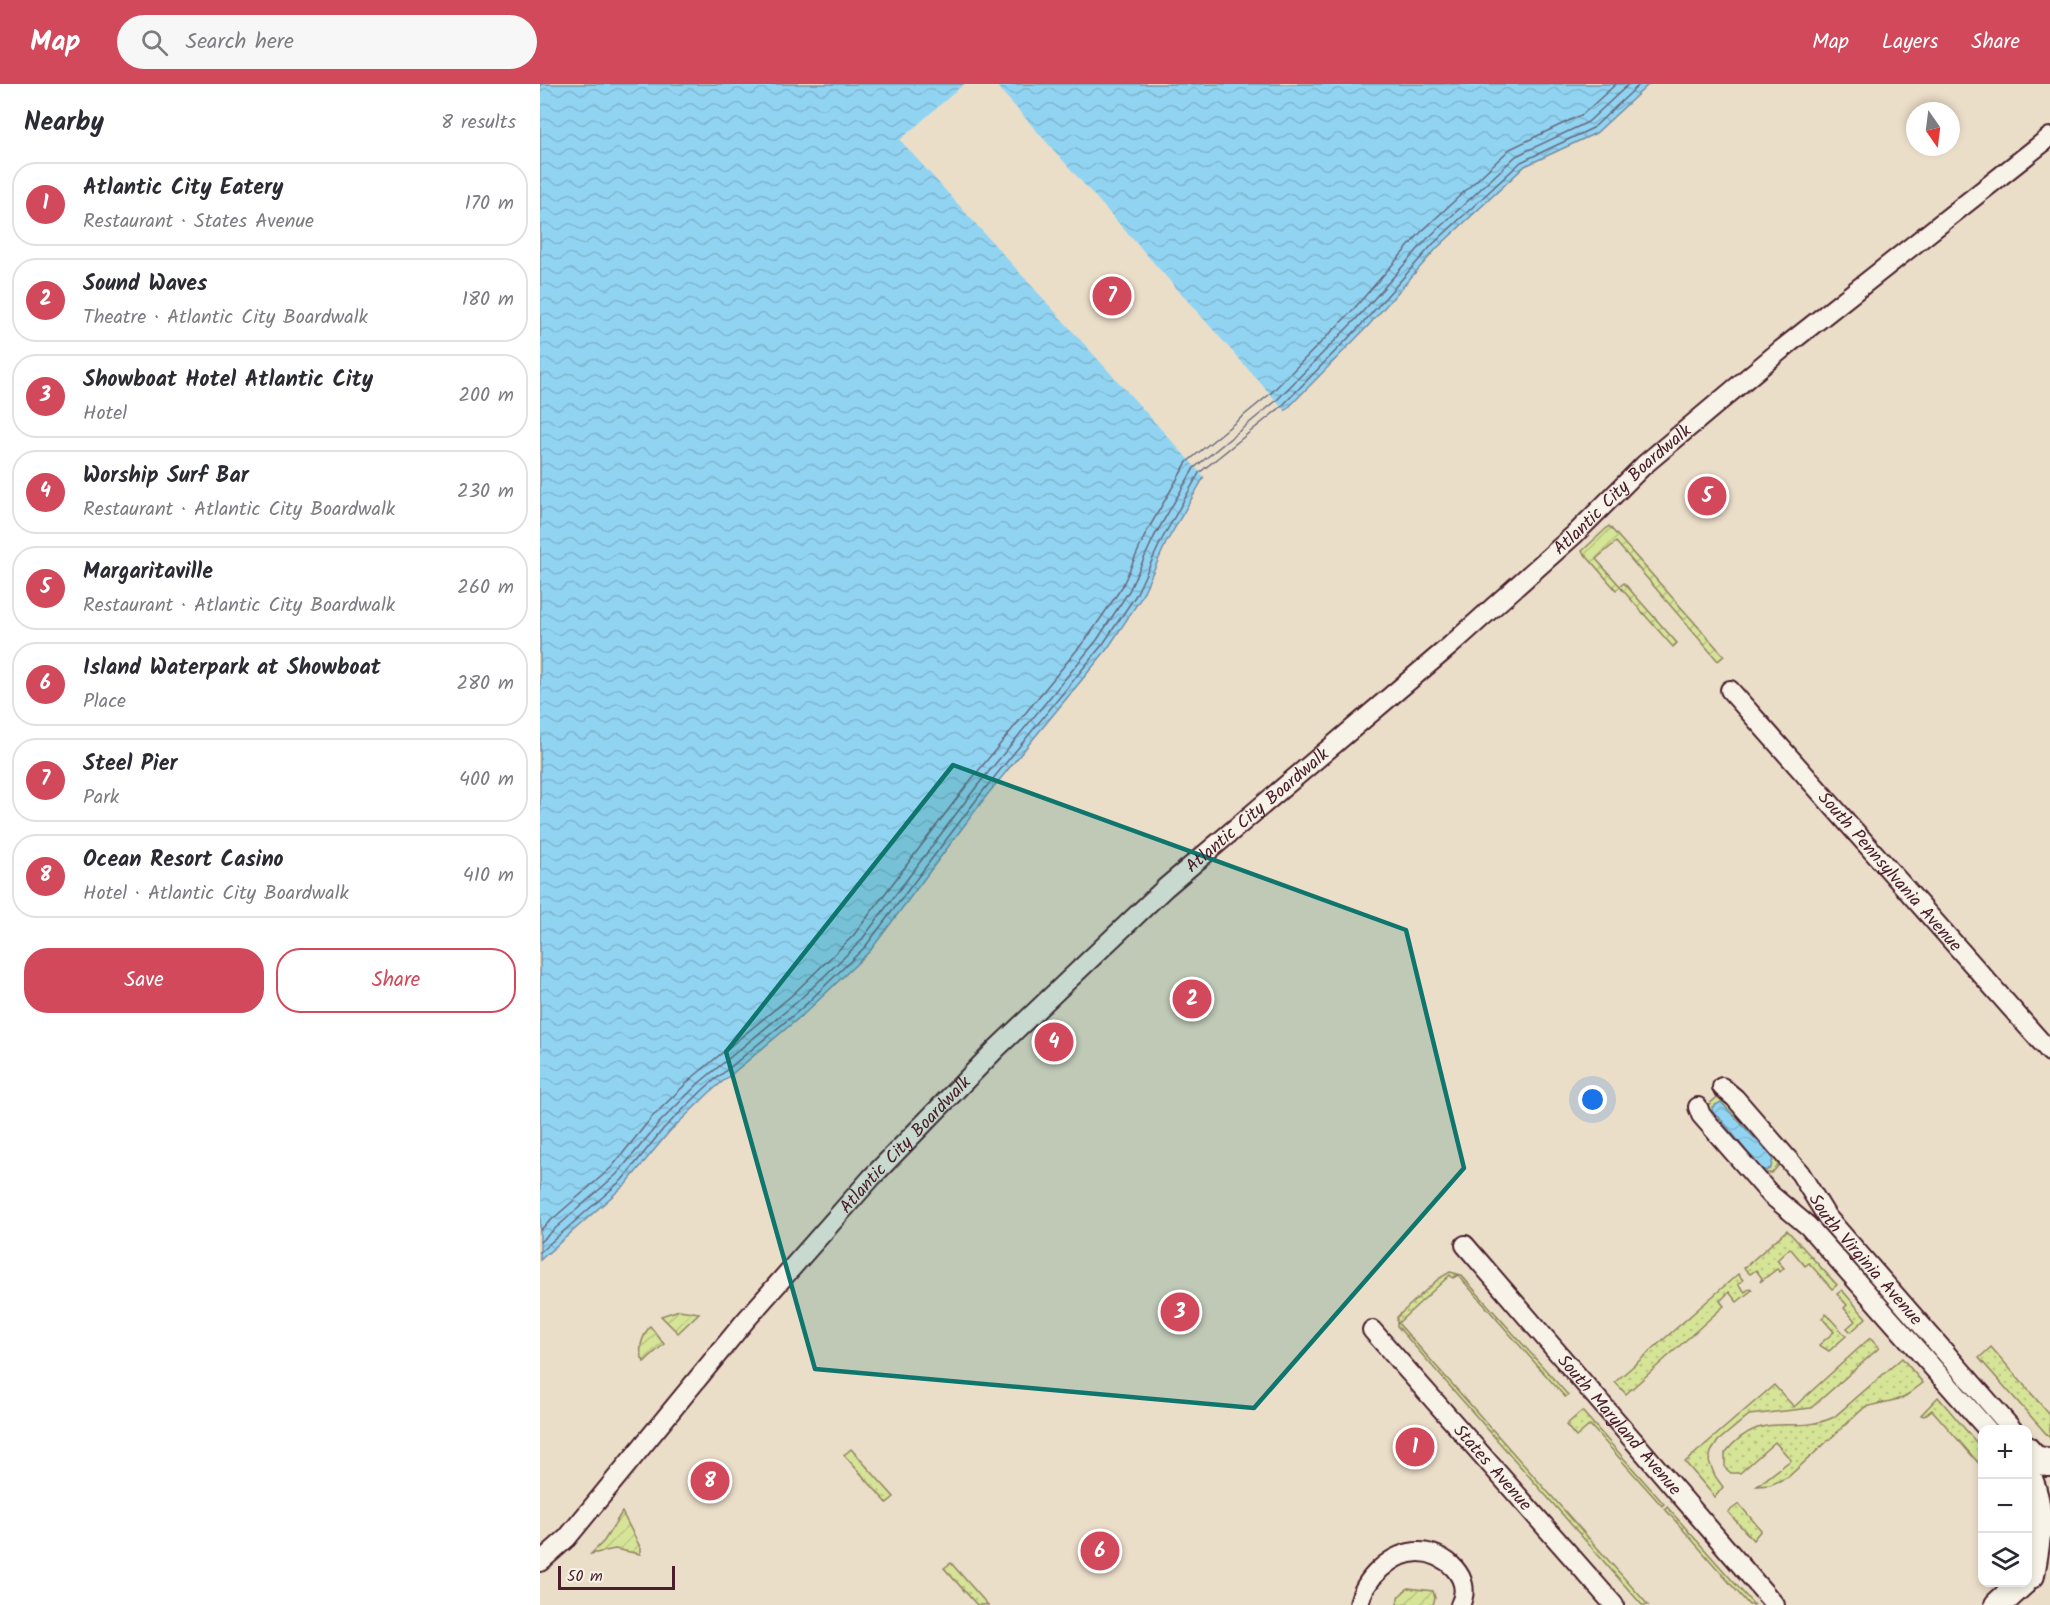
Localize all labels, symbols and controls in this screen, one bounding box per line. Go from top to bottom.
search box [117,15,537,69]
text: Map [30,20,81,65]
text: Search here [186,25,294,60]
icon: search [138,26,171,59]
text: Map [1812,26,1849,59]
text: Layers [1882,26,1938,59]
text: Share [1971,26,2020,59]
text: Nearby [24,102,104,144]
north arrow [1906,102,1960,156]
text: 8 results [441,107,516,139]
text: Atlantic City Eatery [83,171,283,206]
text: 1 [42,188,49,220]
text: 170 m [465,188,514,220]
text: Restaurant · States Avenue [83,206,314,238]
text: Sound Waves [83,267,207,302]
pin: 7 [1092,274,1132,318]
text: 2 [40,284,51,316]
text: 180 m [462,284,514,316]
text: Theatre · Atlantic City Boardwalk [83,302,368,334]
text: Showboat Hotel Atlantic City [83,363,373,398]
text: 3 [40,380,51,412]
text: 200 m [458,380,514,412]
text: Hotel [83,398,127,430]
street label: Atlantic City Boardwalk [1547,417,1699,563]
text: Worship Surf Bar [83,459,249,494]
pin: 5 [1688,474,1726,518]
text: 4 [40,476,51,508]
text: 230 m [457,476,514,508]
text: Restaurant · Atlantic City Boardwalk [83,494,395,526]
text: Margaritaville [83,555,213,590]
text: 5 [40,572,51,604]
text: 260 m [457,572,514,604]
text: Restaurant · Atlantic City Boardwalk [83,590,395,622]
text: Island Waterpark at Showboat [83,651,381,686]
text: 6 [40,668,51,700]
text: 280 m [456,668,514,700]
text: Place [83,686,126,718]
street label: Atlantic City Boardwalk [1179,741,1337,881]
text: Steel Pier [83,747,177,782]
text: 7 [41,764,50,796]
text: 400 m [459,764,514,796]
text: Park [83,782,119,814]
street label: South Pennsylvania Avenue [1810,785,1968,959]
text: Ocean Resort Casino [83,843,284,878]
text: 8 [40,860,51,892]
text: 410 m [463,860,514,892]
text: Hotel · Atlantic City Boardwalk [83,878,349,910]
button: Save [24,948,264,1013]
button: Share [276,948,516,1013]
pin: 2 [1172,976,1212,1022]
pin: 4 [1034,1020,1074,1064]
street label: Atlantic City Boardwalk [833,1069,979,1221]
your location [1578,1085,1607,1114]
street label: South Virginia Avenue [1800,1188,1929,1333]
pin: 3 [1160,1290,1200,1334]
street label: South Maryland Avenue [1549,1348,1688,1503]
street label: States Avenue [1445,1418,1538,1518]
pin: 1 [1396,1424,1434,1470]
map controls [1978,1425,2032,1587]
button: + [1978,1425,2032,1479]
pin: 8 [690,1458,730,1504]
button: − [1978,1479,2032,1533]
pin: 6 [1080,1528,1120,1574]
button: layers [1978,1533,2032,1587]
scale bar [558,1563,675,1590]
text: 50 m [567,1564,603,1589]

